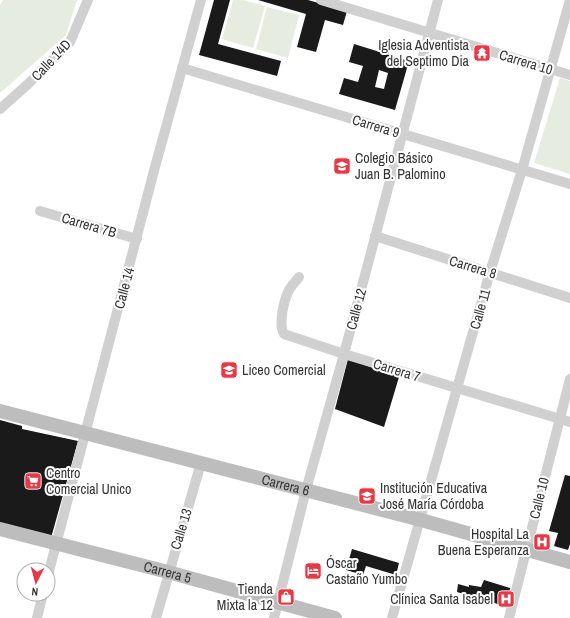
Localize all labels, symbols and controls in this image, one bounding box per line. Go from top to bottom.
street label: Calle 14D [27,35,75,85]
place label: Iglesia Adventista del Septimo Dia [378,36,470,70]
temple icon: Iglesia Adventista del Septimo Dia [472,43,492,63]
street label: Carrera 10 [497,45,555,79]
street label: Carrera 9 [350,110,402,142]
place label: Colegio Básico Juan B. Palomino [355,149,446,183]
school or university icon: Colegio Básico Juan B. Palomino [332,156,352,176]
street label: Carrera 7B [60,209,119,241]
street label: Carrera 8 [447,251,499,283]
street label: Calle 14 [110,265,138,311]
street label: Calle 12 [342,286,370,332]
street label: Calle 11 [466,286,495,331]
street label: Carrera 7 [371,354,423,386]
school or university icon: Liceo Comercial [219,360,239,380]
place label: Liceo Comercial [242,361,326,379]
place label: Centro Comercial Unico [46,464,131,498]
street label: Carrera 6 [260,470,311,500]
supermarket icon: Centro Comercial Unico [23,471,43,491]
street label: Calle 10 [525,475,553,521]
place label: Institución Educativa José María Córdoba [380,479,488,513]
school or university icon: Institución Educativa José María Córdoba [357,486,377,506]
street label: Calle 13 [166,506,196,552]
place label: Hospital La Buena Esperanza [438,525,530,559]
hospital icon: Hospital La Buena Esperanza [532,532,552,552]
place label: Óscar Castaño Yumbo [326,554,408,588]
street label: Carrera 5 [142,557,193,587]
hotel icon: Óscar Castaño Yumbo [303,561,323,581]
north arrow [16,562,56,602]
place label: Tienda Mixta la 12 [217,580,274,614]
text: N [31,585,39,599]
shop icon: Tienda Mixta la 12 [276,587,296,607]
hospital icon: Clínica Santa Isabel [496,589,516,609]
place label: Clínica Santa Isabel [390,590,493,608]

